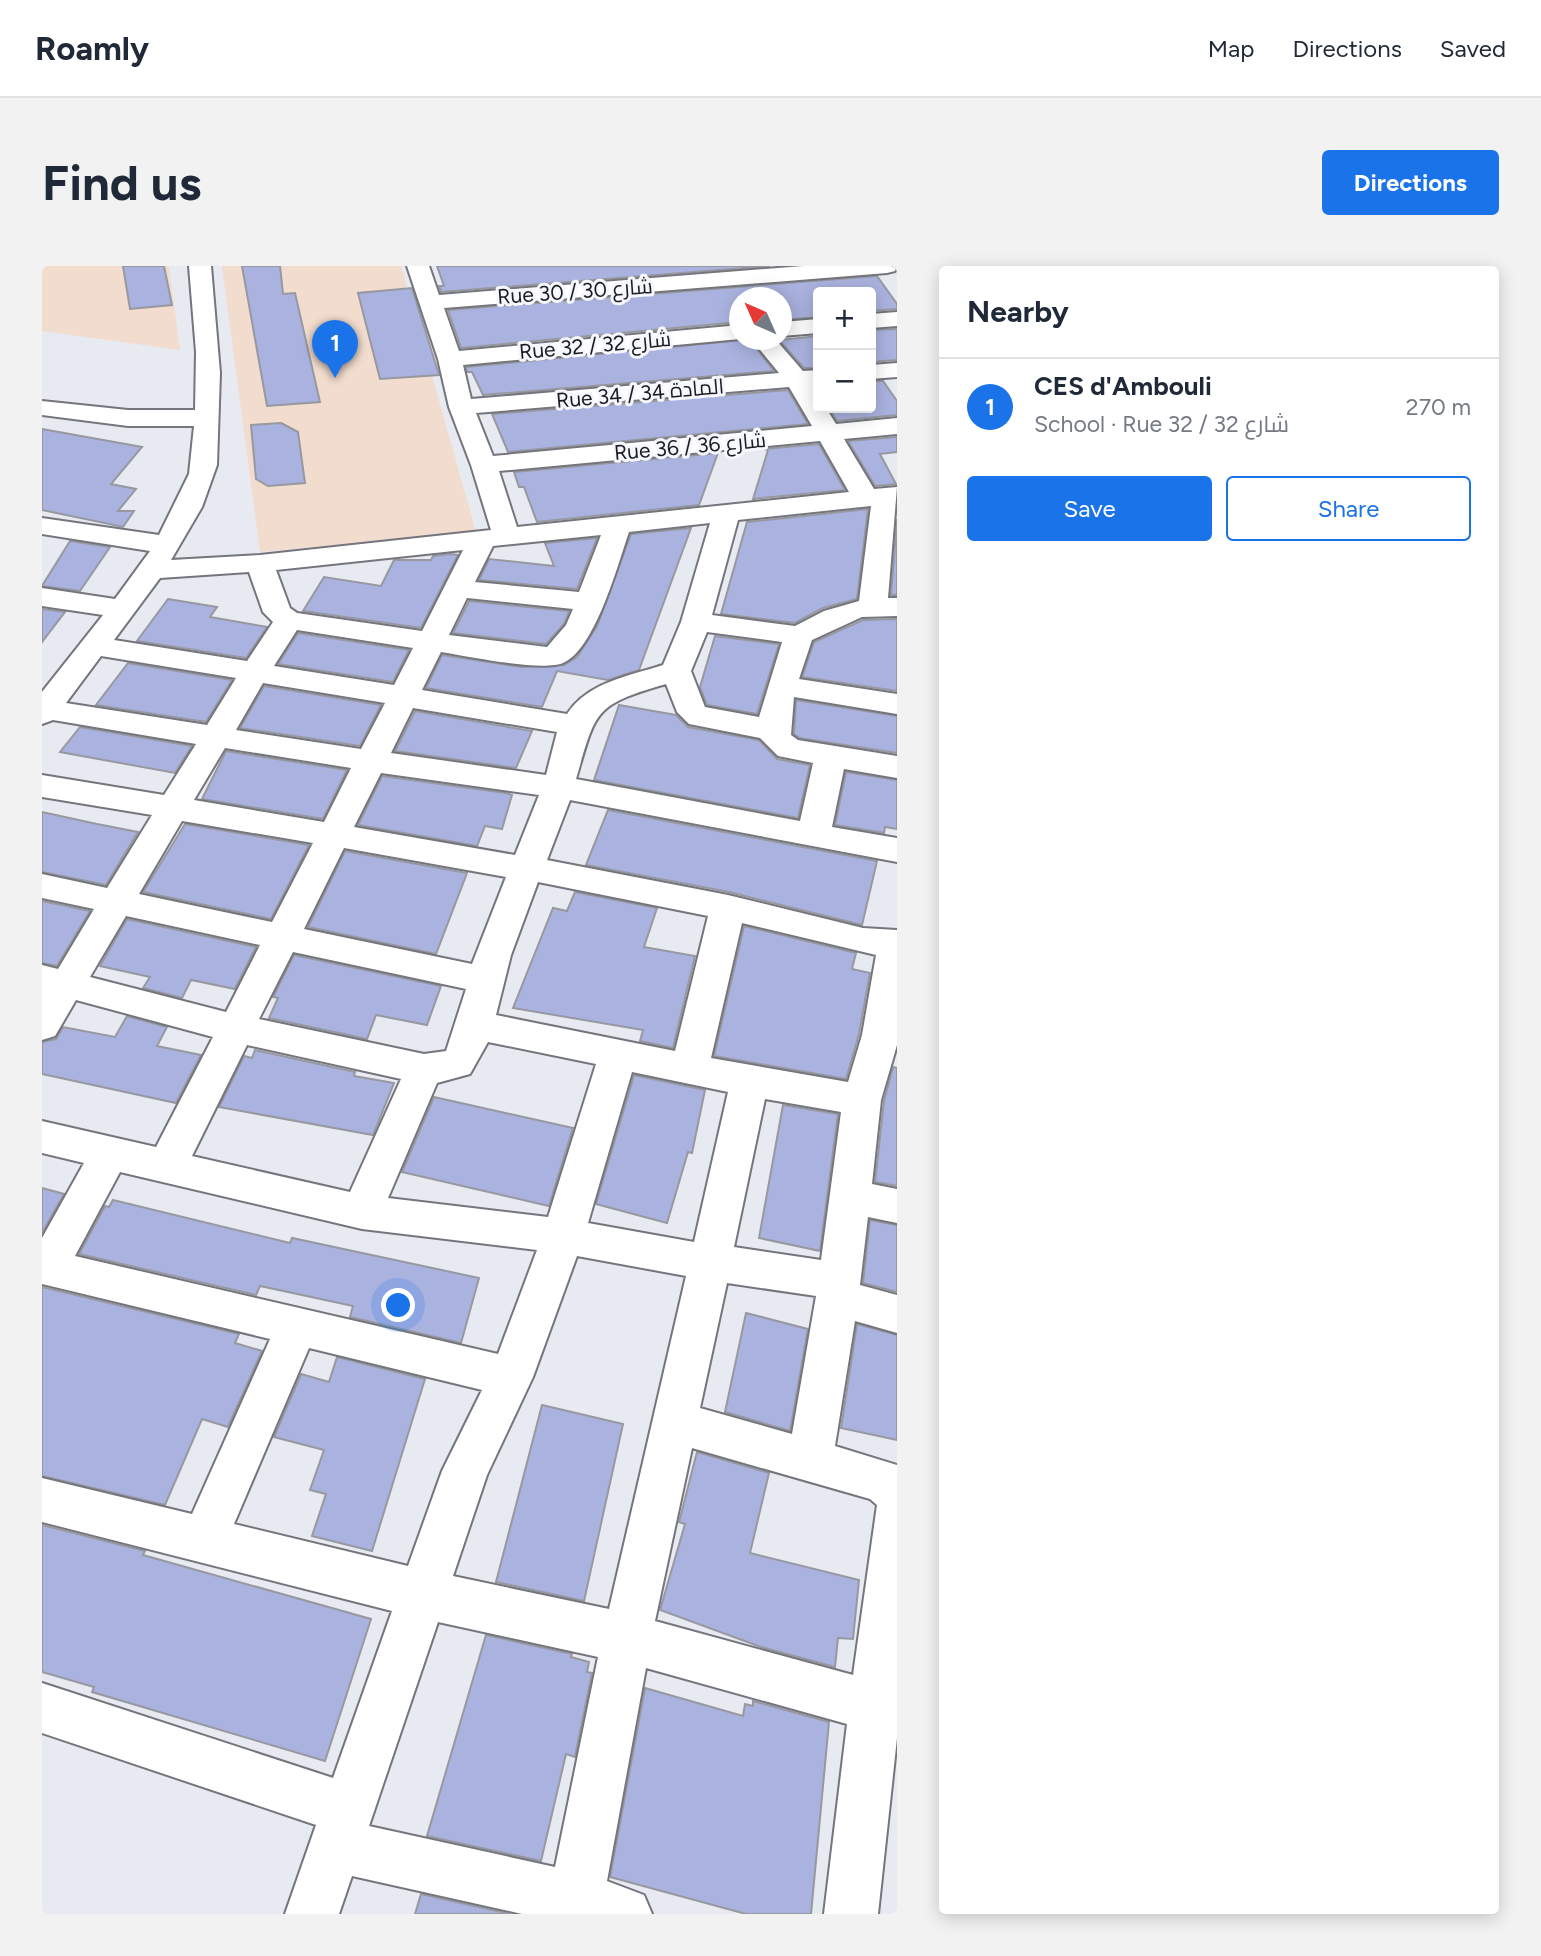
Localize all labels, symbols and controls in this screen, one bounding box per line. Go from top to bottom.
text: Roamly [35,29,149,68]
text: Map [1208,34,1254,63]
text: Directions [1292,34,1402,63]
text: Saved [1440,34,1506,63]
button: Directions [1322,150,1499,215]
text: Find us [42,153,201,212]
street label: Rue 30 / شارع 30 [496,273,654,311]
north arrow [729,287,792,350]
map controls [813,287,876,413]
button: + [813,287,876,350]
text: Nearby [967,293,1069,330]
pin: 1 [312,320,358,378]
street label: Rue 32 / شارع 32 [518,326,672,366]
button: − [813,350,876,413]
text: CES d'Ambouli [1034,370,1212,402]
street label: Rue 34 / المادة 34 [555,373,725,413]
text: 1 [985,393,995,421]
text: 270 m [1406,393,1471,421]
text: School · Rue 32 / شارع 32 [1034,410,1289,438]
street label: Rue 36 / شارع 36 [613,427,767,467]
button: Save [967,476,1212,541]
button: Share [1226,476,1471,541]
your location [381,1288,415,1322]

